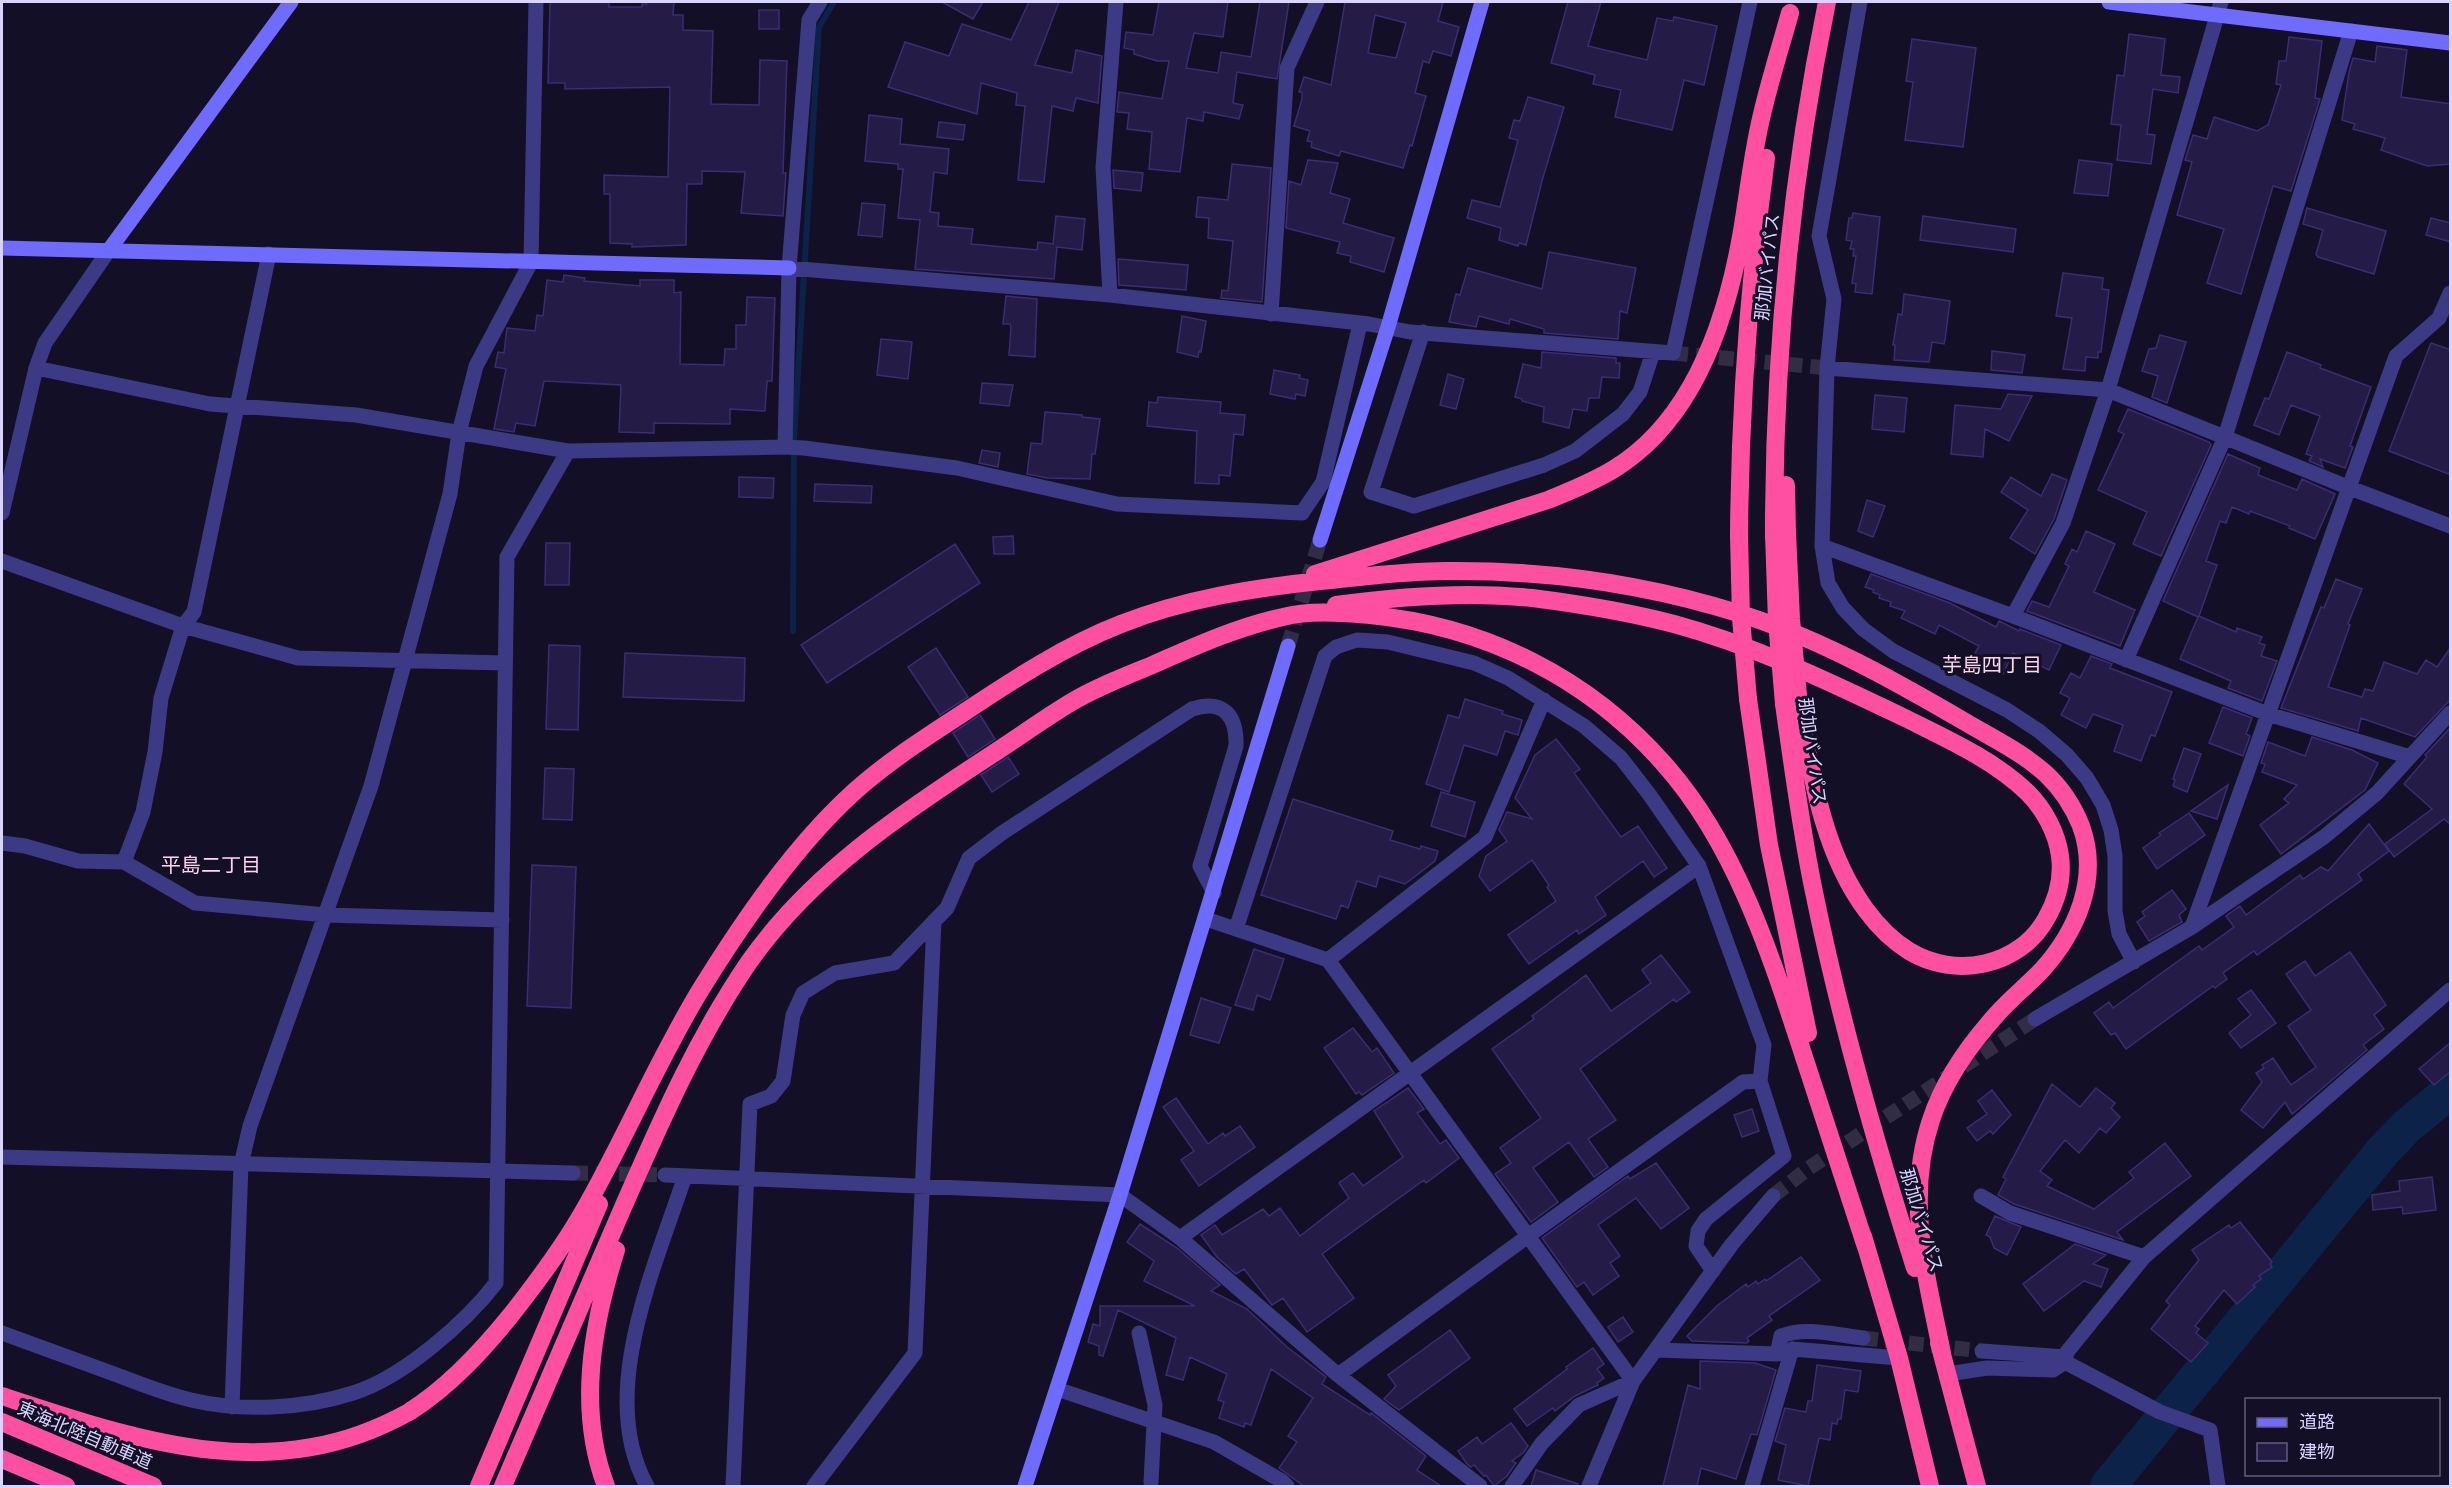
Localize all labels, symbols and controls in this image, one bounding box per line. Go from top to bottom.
street label: 那加バイパス [1750,212,1784,322]
district label: 芋島四丁目 [1942,652,2042,678]
street label: 那加バイパス [1794,696,1832,806]
district label: 平島二丁目 [161,852,261,878]
street label: 那加バイパス [1895,1165,1949,1275]
street label: 東海北陸自動車道 [14,1396,156,1474]
legend [2245,1398,2440,1476]
text: 道路 [2299,1410,2335,1433]
text: 建物 [2299,1440,2335,1463]

